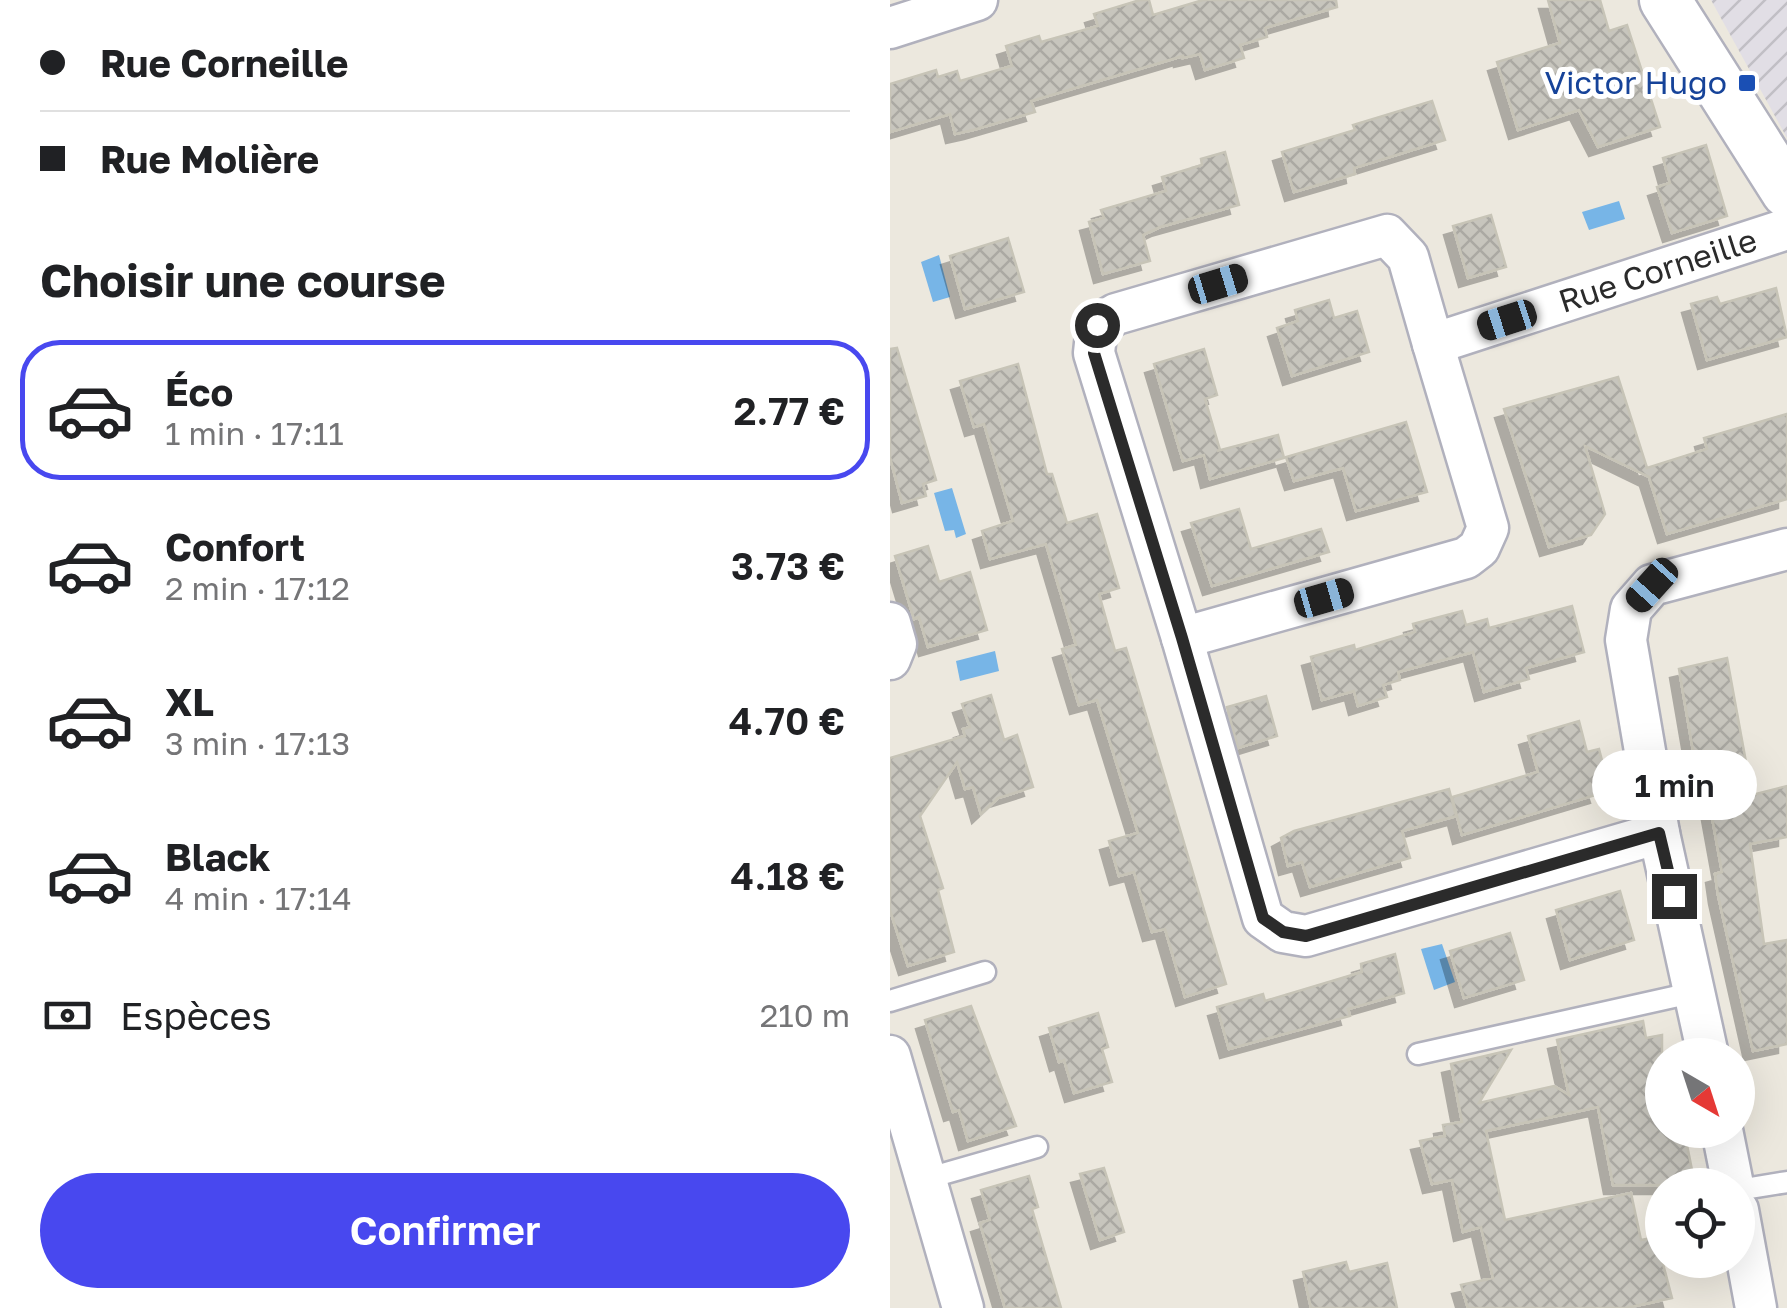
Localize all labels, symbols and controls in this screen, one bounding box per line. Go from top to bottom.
text: Rue Corneille [100,40,348,85]
place label: Victor Hugo [1545,63,1727,101]
marker: Victor Hugo [1736,72,1758,94]
text: Rue Molière [100,136,319,181]
street label: Rue Corneille [1554,220,1761,320]
text: Choisir une course [40,253,446,307]
car [1185,261,1251,307]
car [1474,296,1540,344]
route start [1075,303,1120,348]
icon: car [45,365,135,455]
text: Éco [165,369,233,414]
text: 2.77 € [734,388,845,433]
text: 1 min · 17:11 [165,414,344,452]
icon: car [45,520,135,610]
text: Confort [165,524,305,569]
text: 3.73 € [731,543,845,588]
car [1621,553,1683,617]
text: 2 min · 17:12 [165,569,350,607]
car [1291,575,1357,621]
icon: car [45,675,135,765]
text: XL [165,679,214,724]
text: 4.70 € [729,698,845,743]
text: 3 min · 17:13 [165,724,350,762]
callout: 1 min [1592,751,1756,821]
text: 1 min [1634,766,1715,804]
icon: car [45,830,135,920]
text: Black [165,834,270,879]
text: 4.18 € [731,853,845,898]
route end [1652,874,1697,919]
text: 4 min · 17:14 [165,879,352,917]
icon: cash [40,988,95,1043]
text: Espèces [120,993,272,1038]
text: 210 m [760,996,850,1034]
north arrow [1645,1038,1755,1148]
map controls [1645,1038,1755,1278]
button: locate [1645,1168,1755,1278]
button: Confirmer [40,1173,850,1288]

